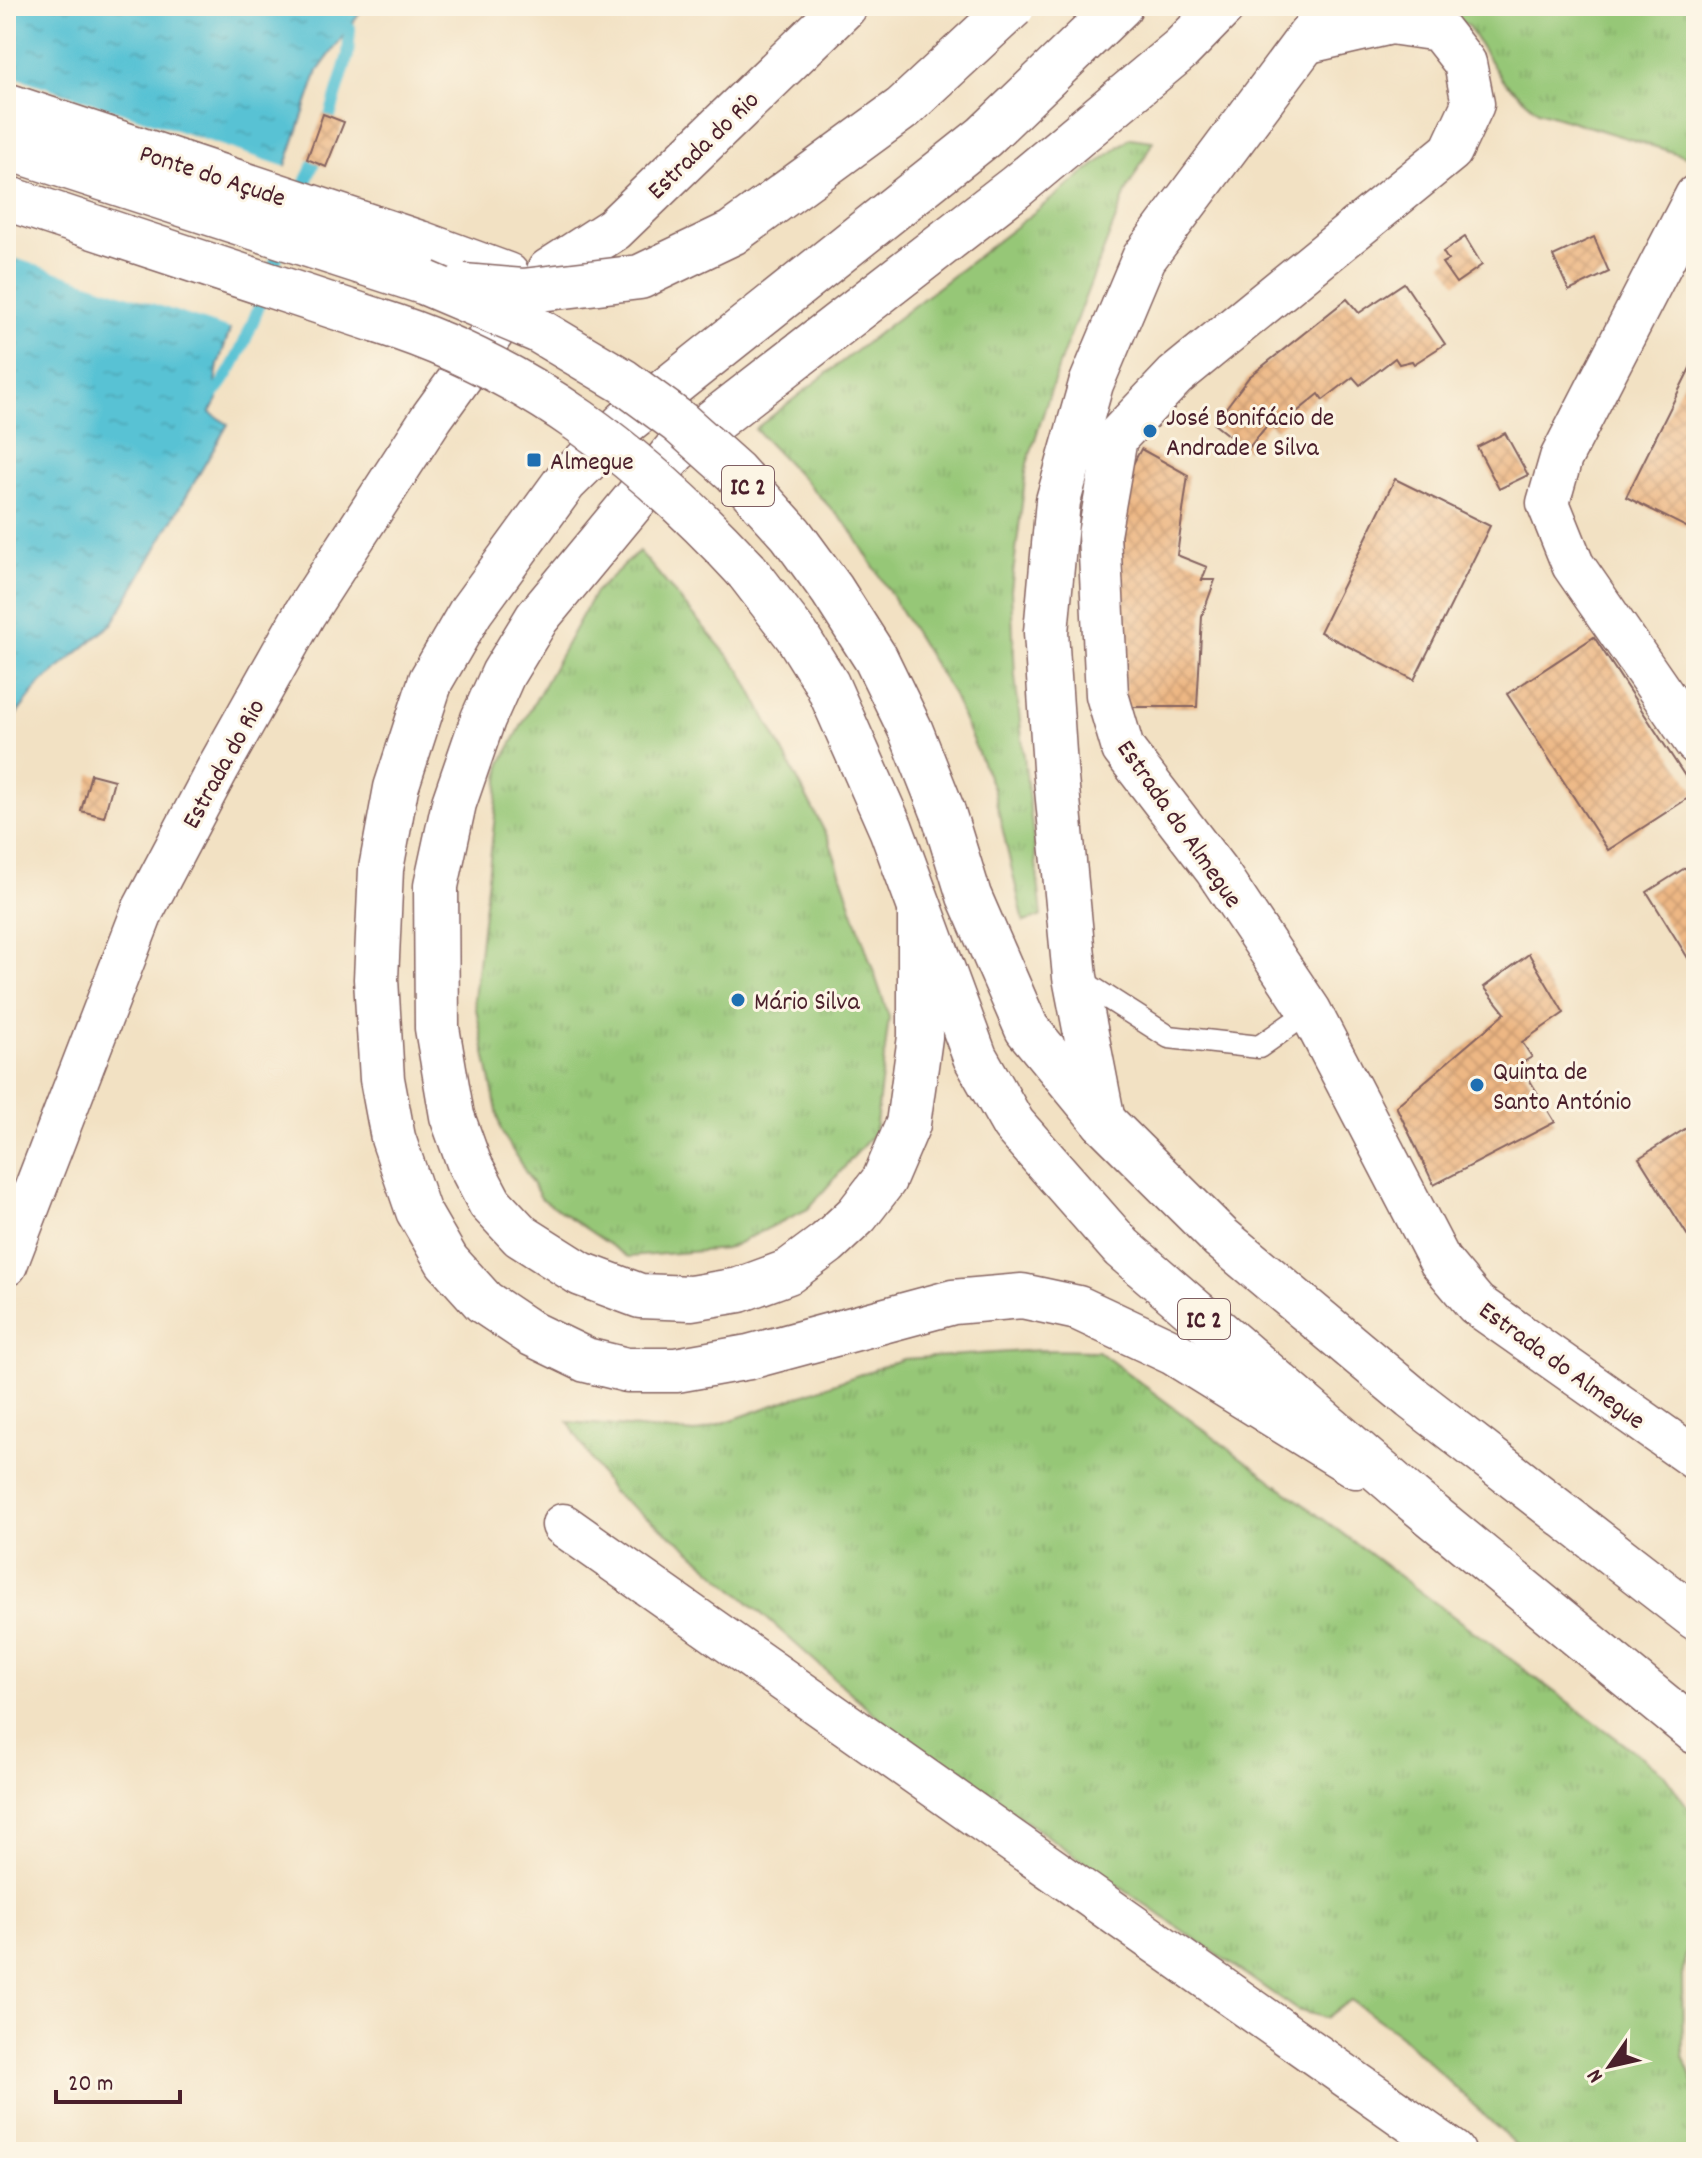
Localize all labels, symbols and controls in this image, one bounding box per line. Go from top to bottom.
street label: Estrada do Rio [640,83,769,210]
street label: Ponte do Açude [134,136,290,218]
place label: José Bonifácio de Andrade e Silva [1166,401,1334,468]
marker: José Bonifácio de Andrade e Silva [1141,422,1159,440]
place label: Almegue [550,445,634,482]
marker: Almegue [525,451,543,469]
road number: IC 2 [722,466,774,506]
street label: Estrada do Rio [174,693,276,836]
street label: Estrada do Almegue [1106,733,1250,917]
place label: Mário Silva [754,985,860,1022]
marker: Mário Silva [729,991,747,1009]
place label: Quinta de Santo António [1493,1055,1632,1122]
marker: Quinta de Santo António [1468,1076,1486,1094]
street label: Estrada do Almegue [1470,1294,1652,1440]
road number: IC 2 [1178,1299,1230,1339]
north arrow [1570,2026,1650,2106]
scale bar [56,2054,180,2104]
text: N [1580,2062,1612,2088]
text: 20 m [68,2068,114,2102]

